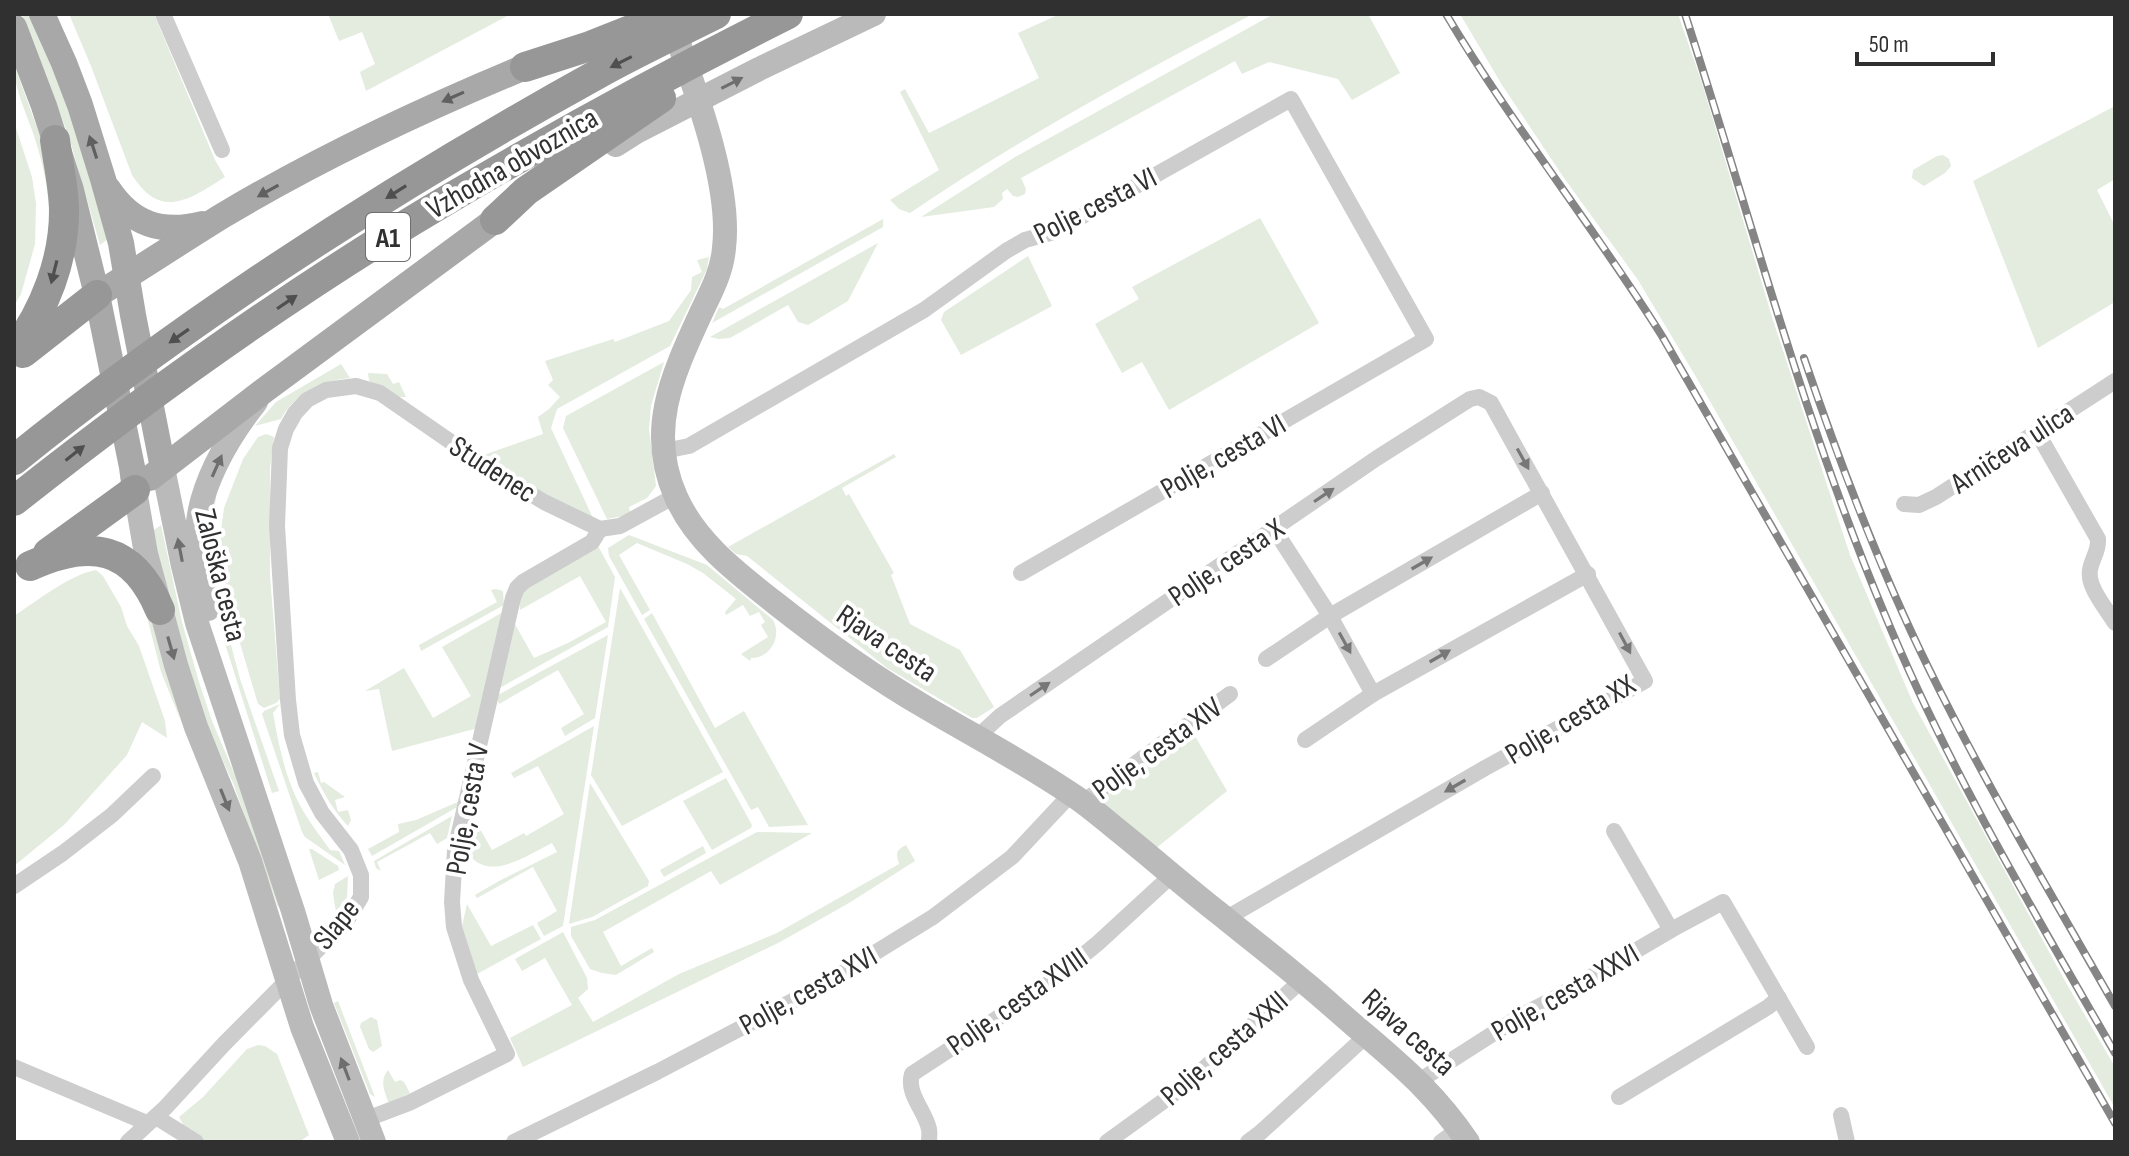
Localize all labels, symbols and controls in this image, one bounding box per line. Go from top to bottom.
scale bar [1857,16,1993,66]
text: 50 m [1869,30,1909,59]
one-way arrow [610,55,633,69]
one-way arrow [720,76,743,89]
one-way arrow [442,91,465,104]
street label: Vzhodna obvoznica [421,100,604,227]
one-way arrow [86,135,99,159]
street label: Polje cesta VI [1028,160,1163,252]
one-way arrow [257,184,279,198]
one-way arrow [385,185,407,199]
road number: A1 [366,213,410,261]
one-way arrow [47,260,59,285]
one-way arrow [277,295,298,310]
one-way arrow [169,327,190,343]
street label: Arničeva ulica [1944,396,2081,502]
street label: Polje, cesta VI [1154,407,1293,507]
street label: Studenec [442,429,543,511]
one-way arrow [65,445,85,461]
one-way arrow [1516,447,1529,470]
one-way arrow [210,454,223,478]
one-way arrow [1313,488,1335,503]
street label: Zaloška cesta [186,505,254,645]
street label: Polje, cesta X [1162,511,1292,615]
one-way arrow [173,538,185,563]
one-way arrow [1410,556,1433,570]
street label: Rjava cesta [829,597,943,690]
one-way arrow [1337,632,1351,654]
one-way arrow [1617,632,1631,654]
one-way arrow [165,636,178,660]
one-way arrow [1429,649,1452,663]
street label: Polje, cesta XX [1499,667,1642,773]
one-way arrow [1029,682,1050,697]
street label: Polje, cesta XIV [1086,689,1230,808]
street label: Polje, cesta V [439,740,497,878]
one-way arrow [1444,779,1466,793]
one-way arrow [219,788,232,812]
street label: Slape [306,892,368,957]
street label: Polje, cesta XXVI [1485,936,1646,1050]
street label: Polje, cesta XVI [733,938,884,1043]
street label: Polje, cesta XVIII [940,940,1095,1064]
street label: Rjava cesta [1354,981,1462,1084]
street label: Polje, cesta XXII [1154,984,1296,1114]
one-way arrow [338,1057,351,1081]

